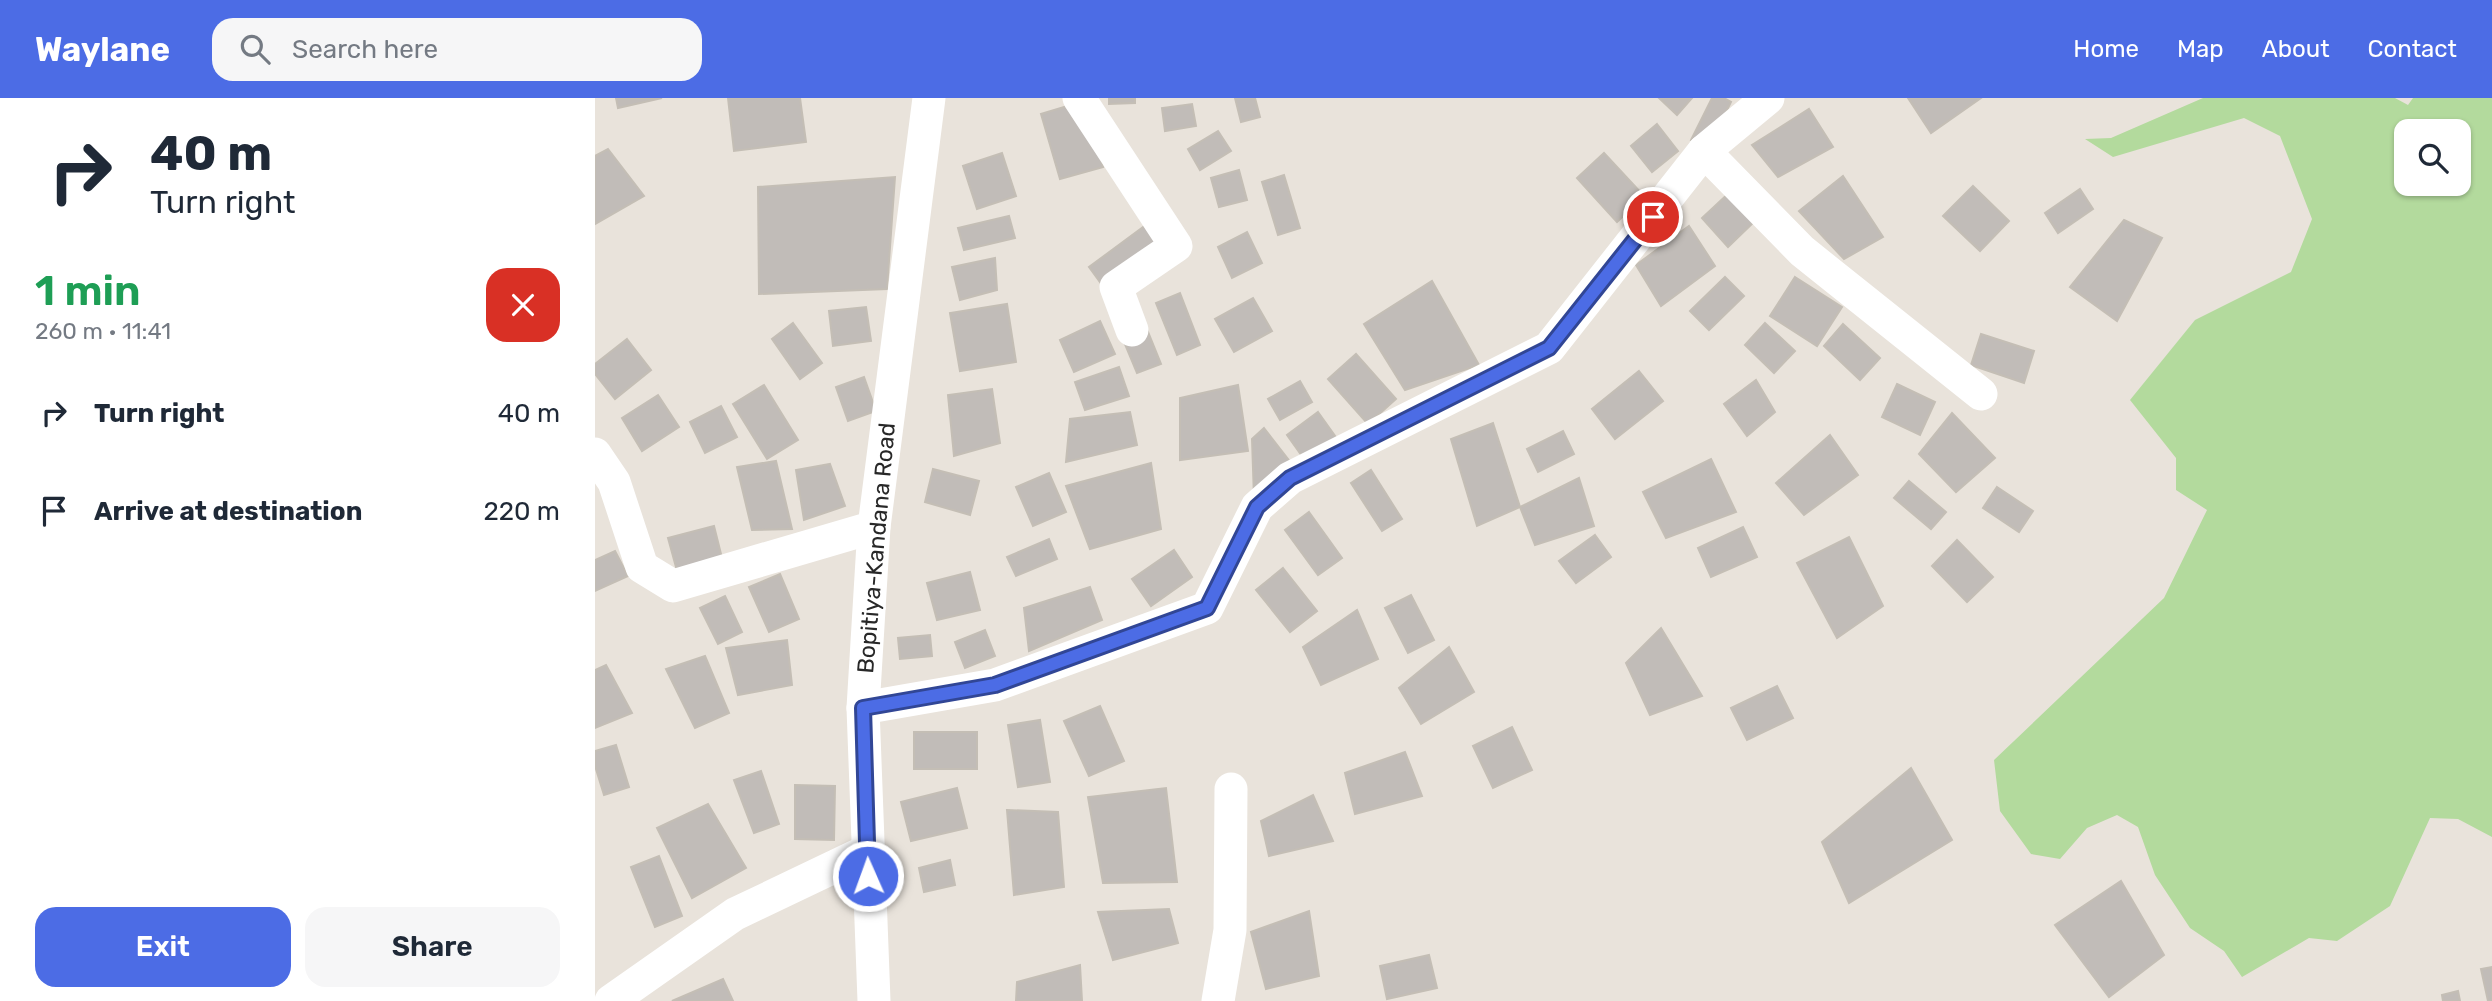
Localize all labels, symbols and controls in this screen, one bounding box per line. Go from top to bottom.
search box [212,18,702,81]
text: Waylane [35,30,170,69]
icon: search [236,30,274,68]
text: Search here [292,34,438,65]
text: Home [2073,35,2139,63]
text: Map [2177,35,2224,63]
text: About [2262,35,2330,63]
text: Contact [2368,35,2457,63]
map controls [2394,119,2471,196]
button: search [2394,119,2471,196]
text: 40 m [150,124,272,182]
icon: right [35,126,126,217]
text: Turn right [150,183,295,221]
pin [1623,187,1683,247]
icon: arrive [1634,198,1672,236]
text: 1 min [35,266,141,316]
button: close [486,268,560,342]
text: 260 m · 11:41 [35,317,171,345]
icon: right [35,394,73,432]
text: Turn right [94,398,224,429]
text: 40 m [498,398,560,429]
street label: Bopitiya-Kandana Road [851,421,901,675]
icon: arrive [35,492,73,530]
text: Arrive at destination [94,496,362,527]
text: 220 m [483,496,560,527]
position arrow [831,839,905,913]
button: Exit [35,907,291,987]
button: Share [305,907,560,987]

